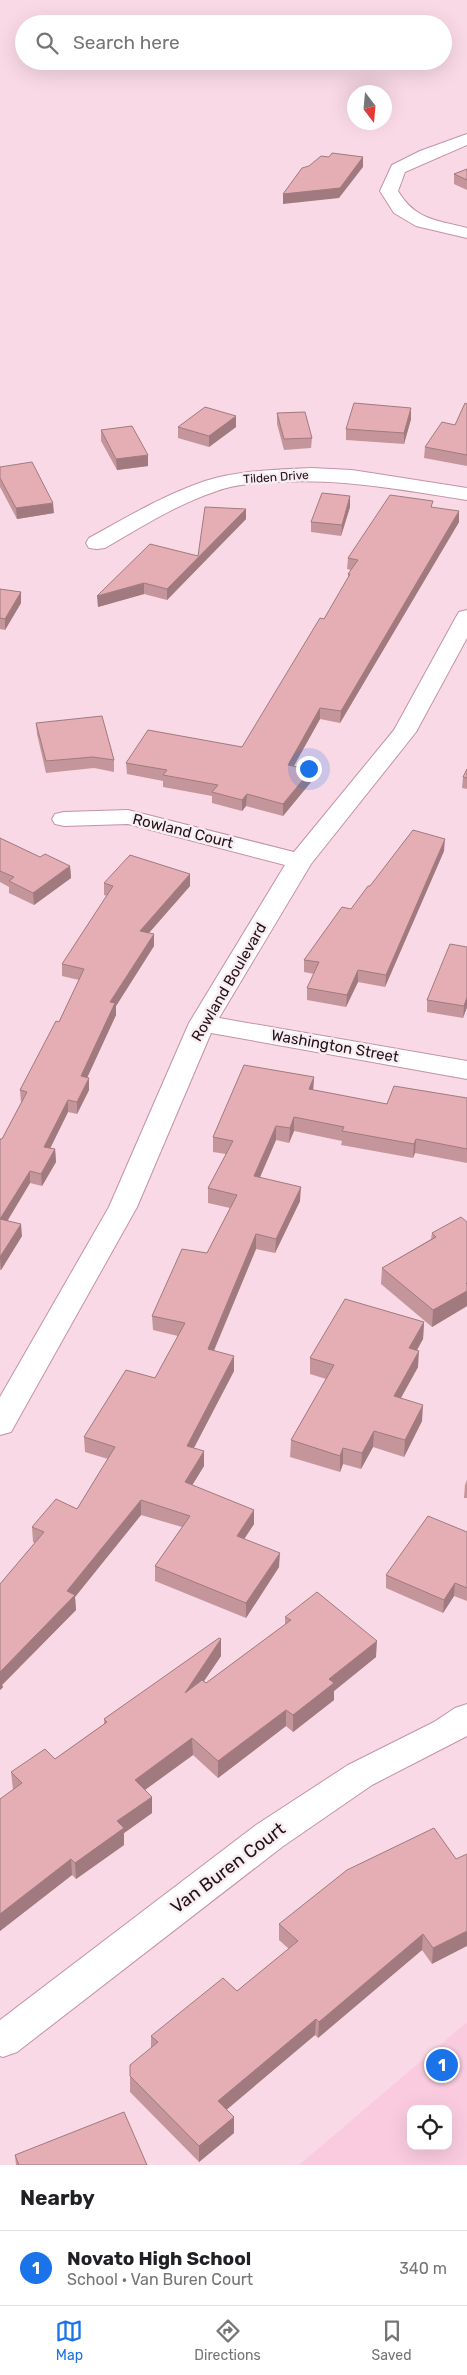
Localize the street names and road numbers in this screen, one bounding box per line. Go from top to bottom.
street label: Tilden Drive [243,468,310,486]
street label: Rowland Court [131,810,235,852]
street label: Rowland Boulevard [188,919,270,1045]
street label: Washington Street [270,1026,400,1066]
street label: Van Buren Court [166,1818,290,1918]

